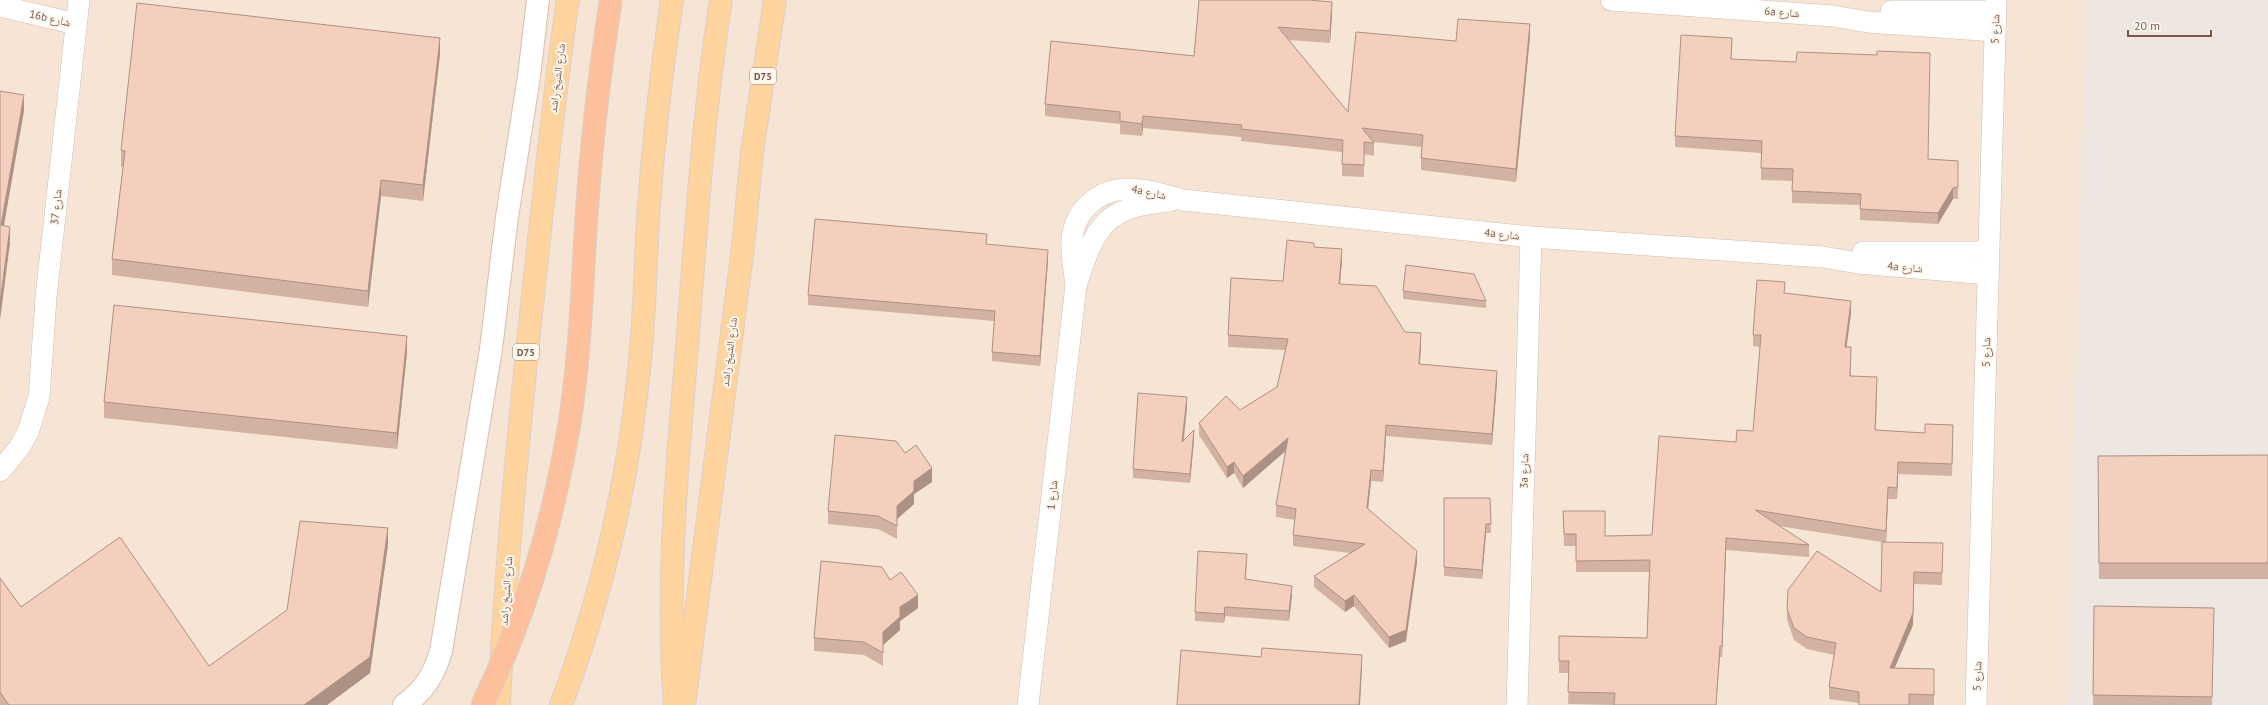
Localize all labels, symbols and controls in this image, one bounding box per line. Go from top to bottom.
street label: 6a شارع [1764,4,1800,20]
street label: 16b شارع [28,6,72,30]
scale bar [2128,12,2211,38]
street label: شارع 5 [1987,14,2003,44]
text: 20 m [2134,18,2160,33]
street label: شارع الشيخ راشد [546,43,568,113]
road number: D75 [750,68,776,84]
street label: 4a شارع [1130,181,1168,203]
street label: شارع 37 [47,188,65,226]
street label: 4a شارع [1484,225,1520,243]
street label: 4a شارع [1887,258,1923,276]
street label: شارع الشيخ راشد [718,317,740,387]
street label: شارع 5 [1979,337,1993,367]
road number: D75 [513,344,539,360]
street label: 3a شارع [1516,453,1532,489]
street label: شارع 1 [1043,479,1061,511]
street label: شارع الشيخ راشد [497,556,515,626]
street label: شارع 5 [1969,661,1985,691]

